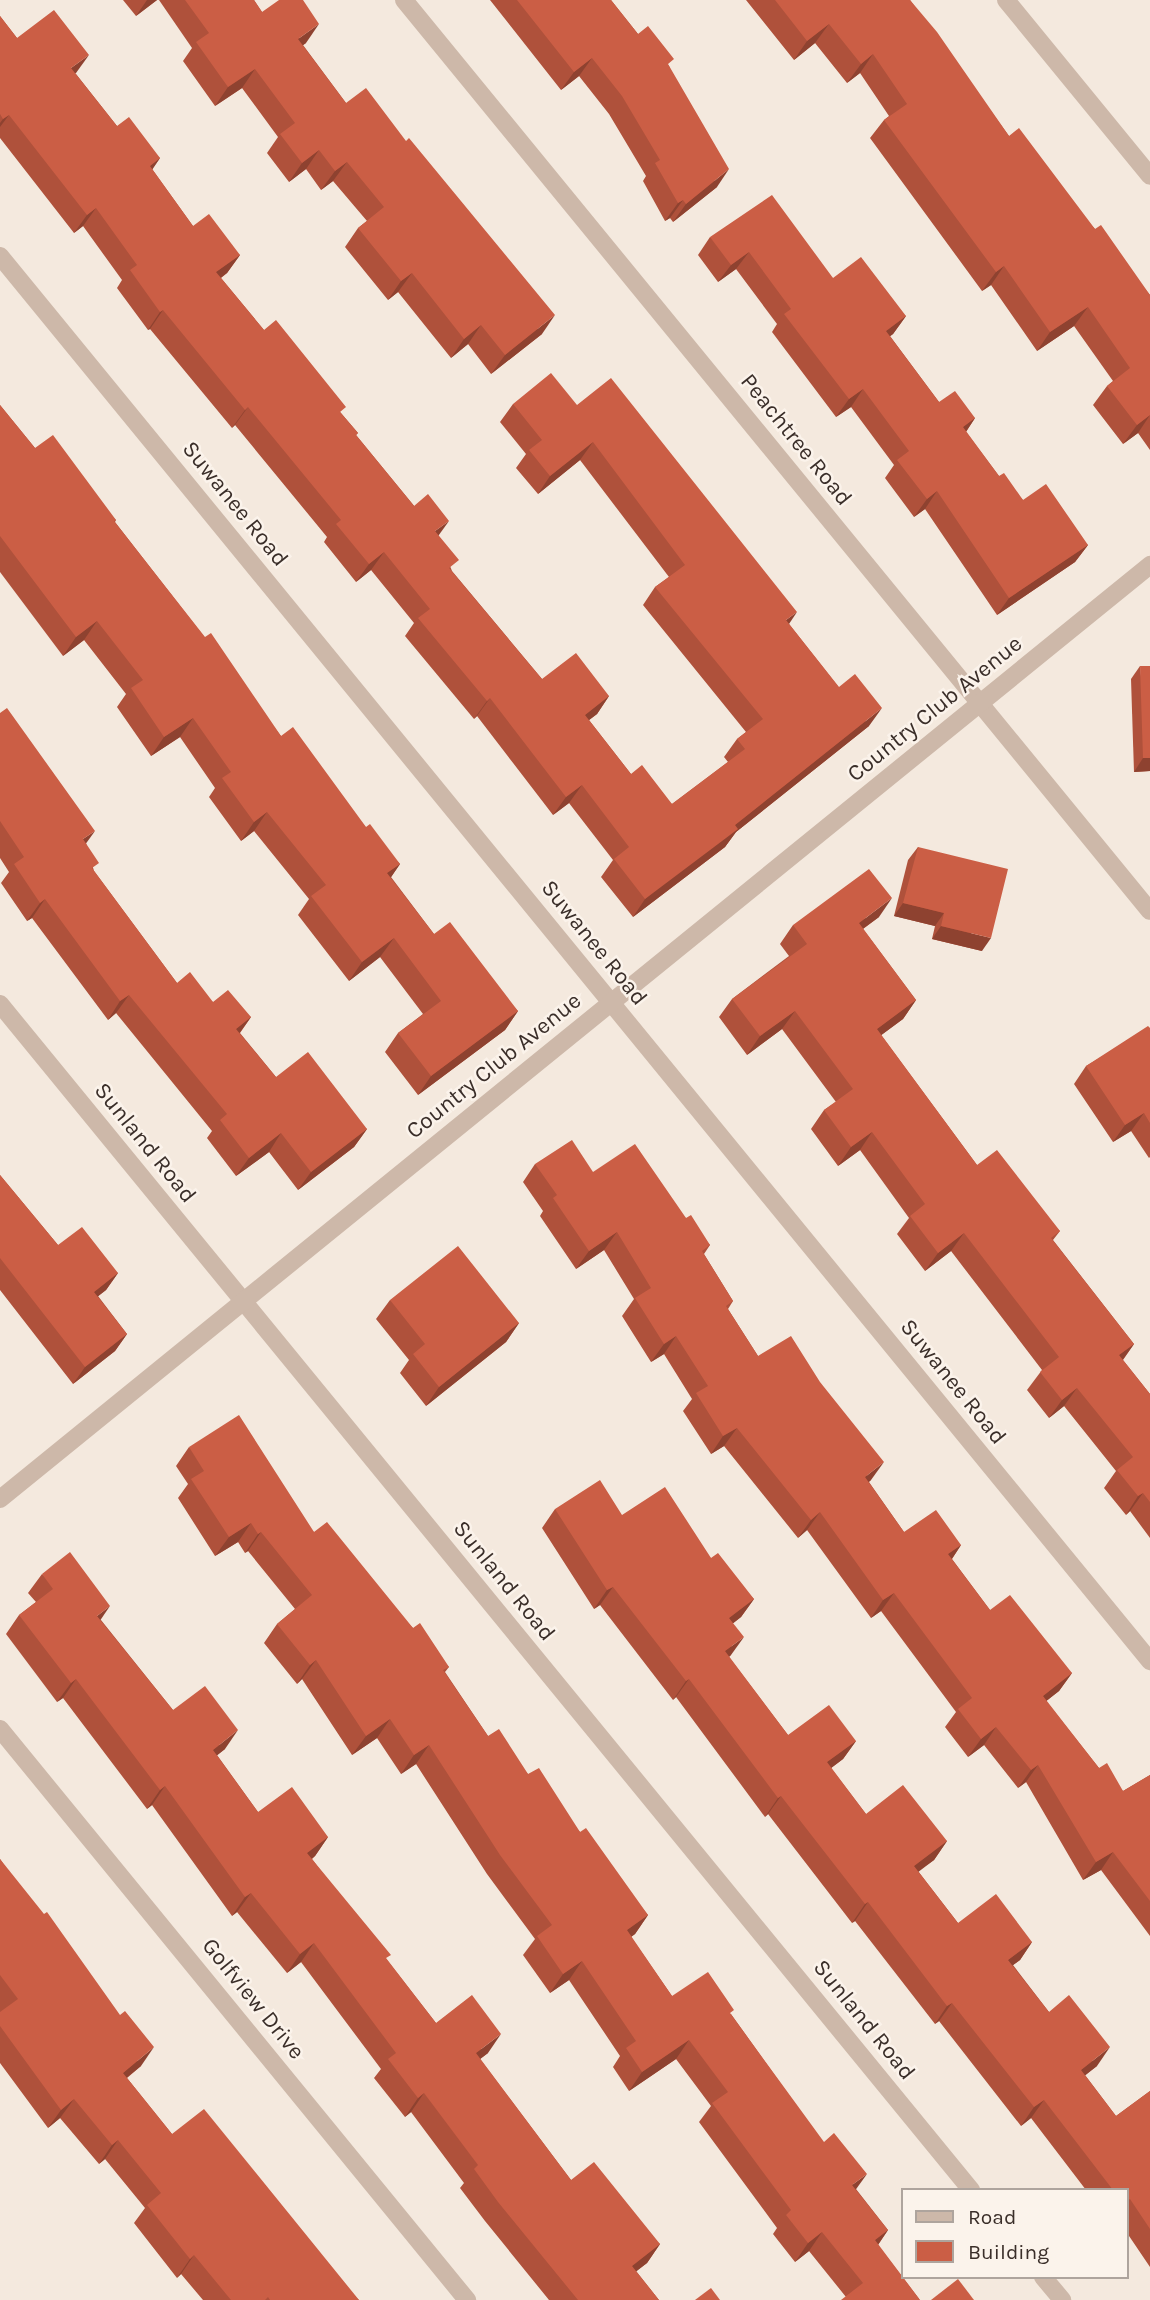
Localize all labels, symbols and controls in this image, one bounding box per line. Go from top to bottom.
street label: Peachtree Road [734,368,858,512]
street label: Suwanee Road [176,436,294,572]
street label: Country Club Avenue [842,630,1028,788]
street label: Suwanee Road [535,875,653,1011]
street label: Country Club Avenue [401,987,587,1145]
street label: Sunland Road [88,1077,202,1209]
street label: Suwanee Road [894,1314,1012,1450]
street label: Sunland Road [447,1515,561,1647]
street label: Golfview Drive [196,1933,310,2065]
street label: Sunland Road [807,1954,921,2086]
legend [902,2188,1129,2279]
text: Road [968,2205,1016,2229]
text: Building [968,2240,1049,2264]

